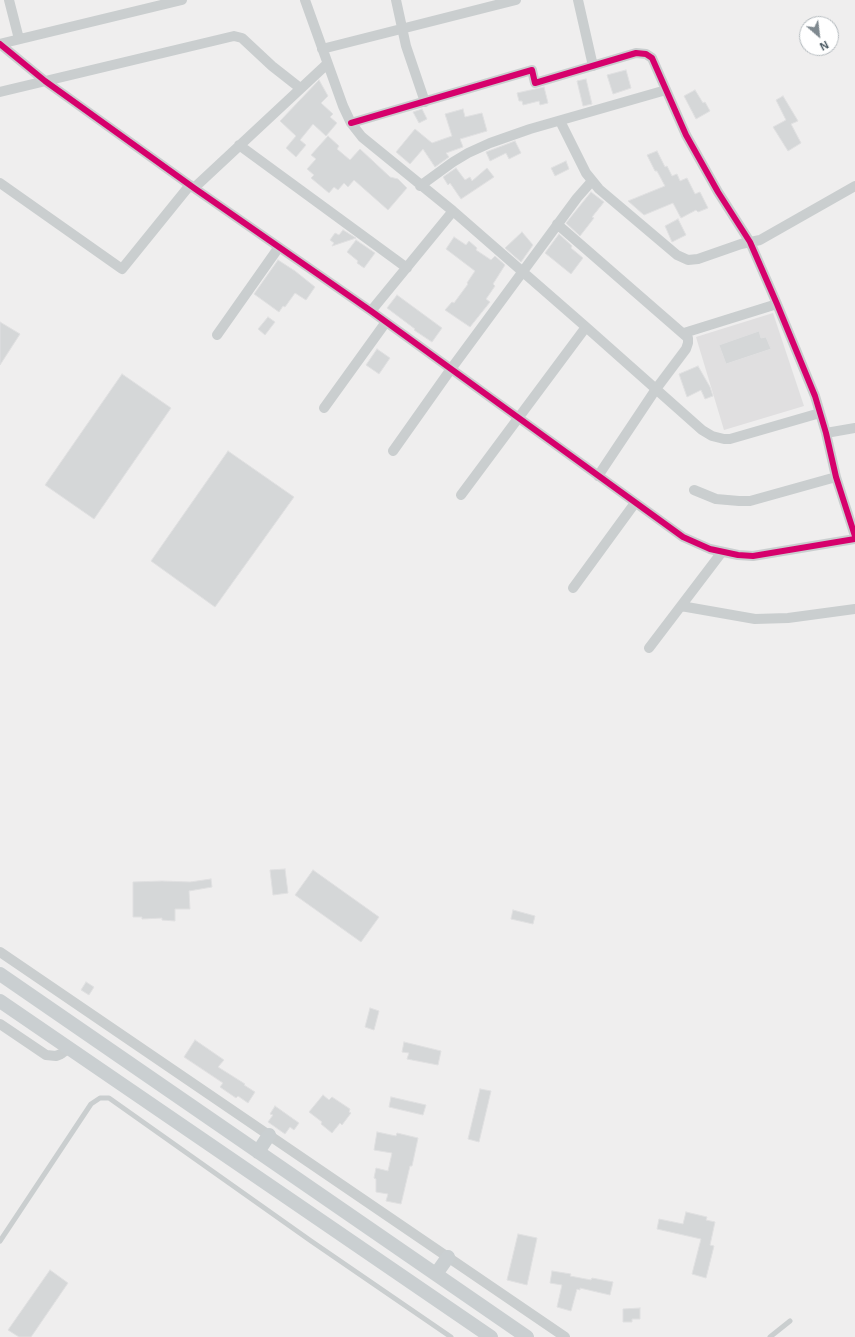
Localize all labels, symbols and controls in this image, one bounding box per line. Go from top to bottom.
north arrow [799,16,839,56]
text: N [818,39,830,53]

